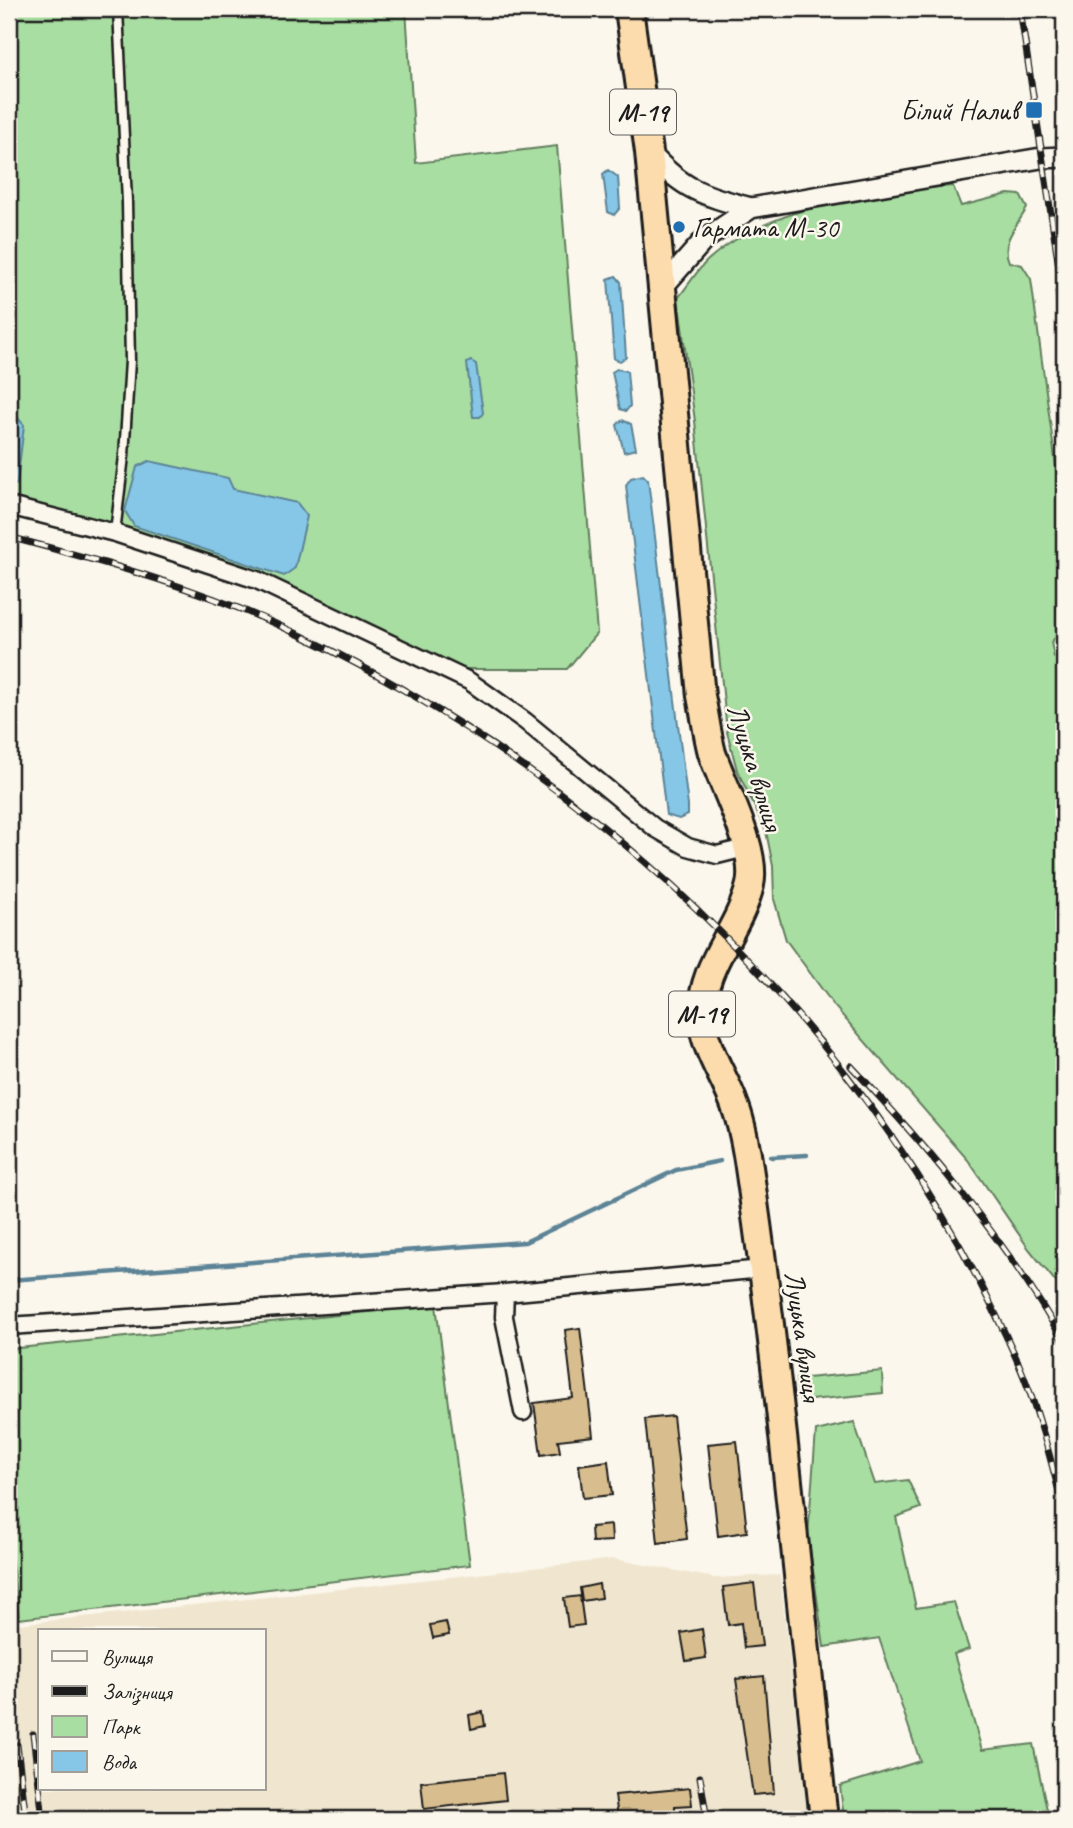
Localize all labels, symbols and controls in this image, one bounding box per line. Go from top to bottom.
road number: М-19 [610,90,676,134]
place label: Білий Налив [901,93,1023,128]
marker: Білий Налив [1024,100,1044,120]
place label: Гармата М-30 [693,210,841,245]
marker: Гармата М-30 [671,219,687,235]
street label: Луцька вулиця [720,700,792,837]
road number: М-19 [669,992,735,1036]
street label: Луцька вулиця [777,1269,830,1405]
legend [38,1629,266,1790]
text: Вулиця [102,1644,153,1670]
text: Залізниця [102,1679,173,1706]
text: Парк [102,1714,142,1740]
text: Вода [102,1749,138,1775]

